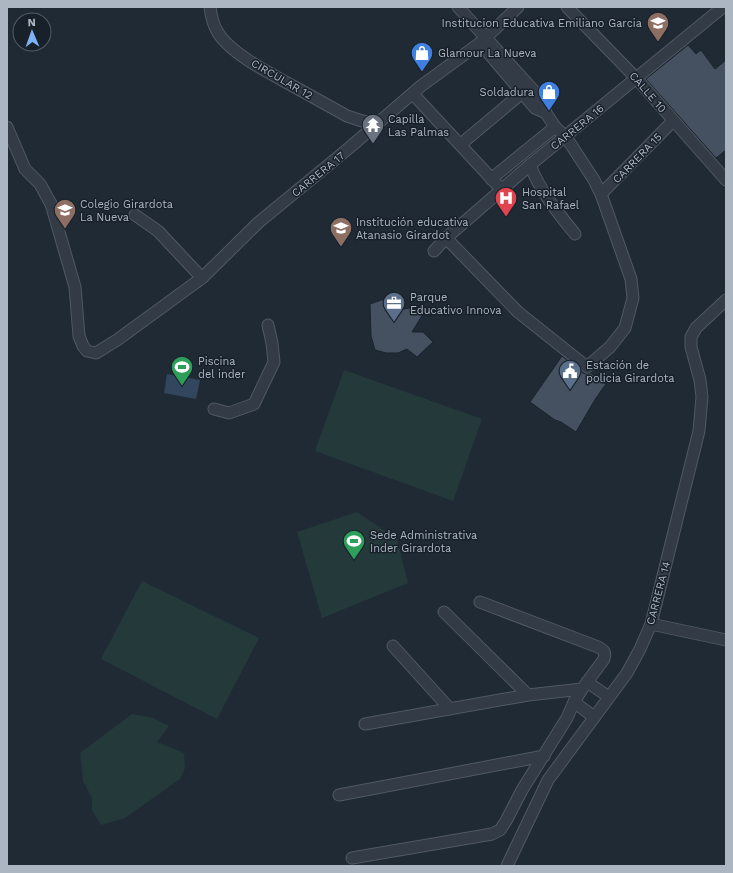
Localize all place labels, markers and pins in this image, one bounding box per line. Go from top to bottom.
school or university icon: Institucion Educativa Emiliano Garcia [645,10,671,43]
place label: Institucion Educativa Emiliano Garcia [442,17,642,30]
shop icon: Glamour La Nueva [409,40,435,73]
place label: Glamour La Nueva [438,47,536,60]
shop icon: Soldadura [536,79,562,112]
place label: Soldadura [480,86,534,99]
temple icon: Capilla Las Palmas [360,112,386,145]
place label: Capilla Las Palmas [388,113,449,139]
hospital icon: Hospital San Rafael [493,185,519,218]
place label: Hospital San Rafael [522,186,580,212]
school or university icon: Colegio Girardota La Nueva [52,197,78,230]
place label: Colegio Girardota La Nueva [80,198,173,224]
school or university icon: Institución educativa Atanasio Girardot [328,215,354,248]
place label: Institución educativa Atanasio Girardot [356,216,469,242]
office icon: Parque Educativo Innova [381,290,407,323]
place label: Parque Educativo Innova [410,291,502,317]
sports icon: Piscina del inder [169,354,195,387]
place label: Piscina del inder [198,355,246,381]
public building icon: Estación de policia Girardota [557,358,583,391]
place label: Estación de policia Girardota [586,359,675,385]
sports icon: Sede Administrativa Inder Girardota [341,528,367,561]
place label: Sede Administrativa Inder Girardota [370,529,477,555]

